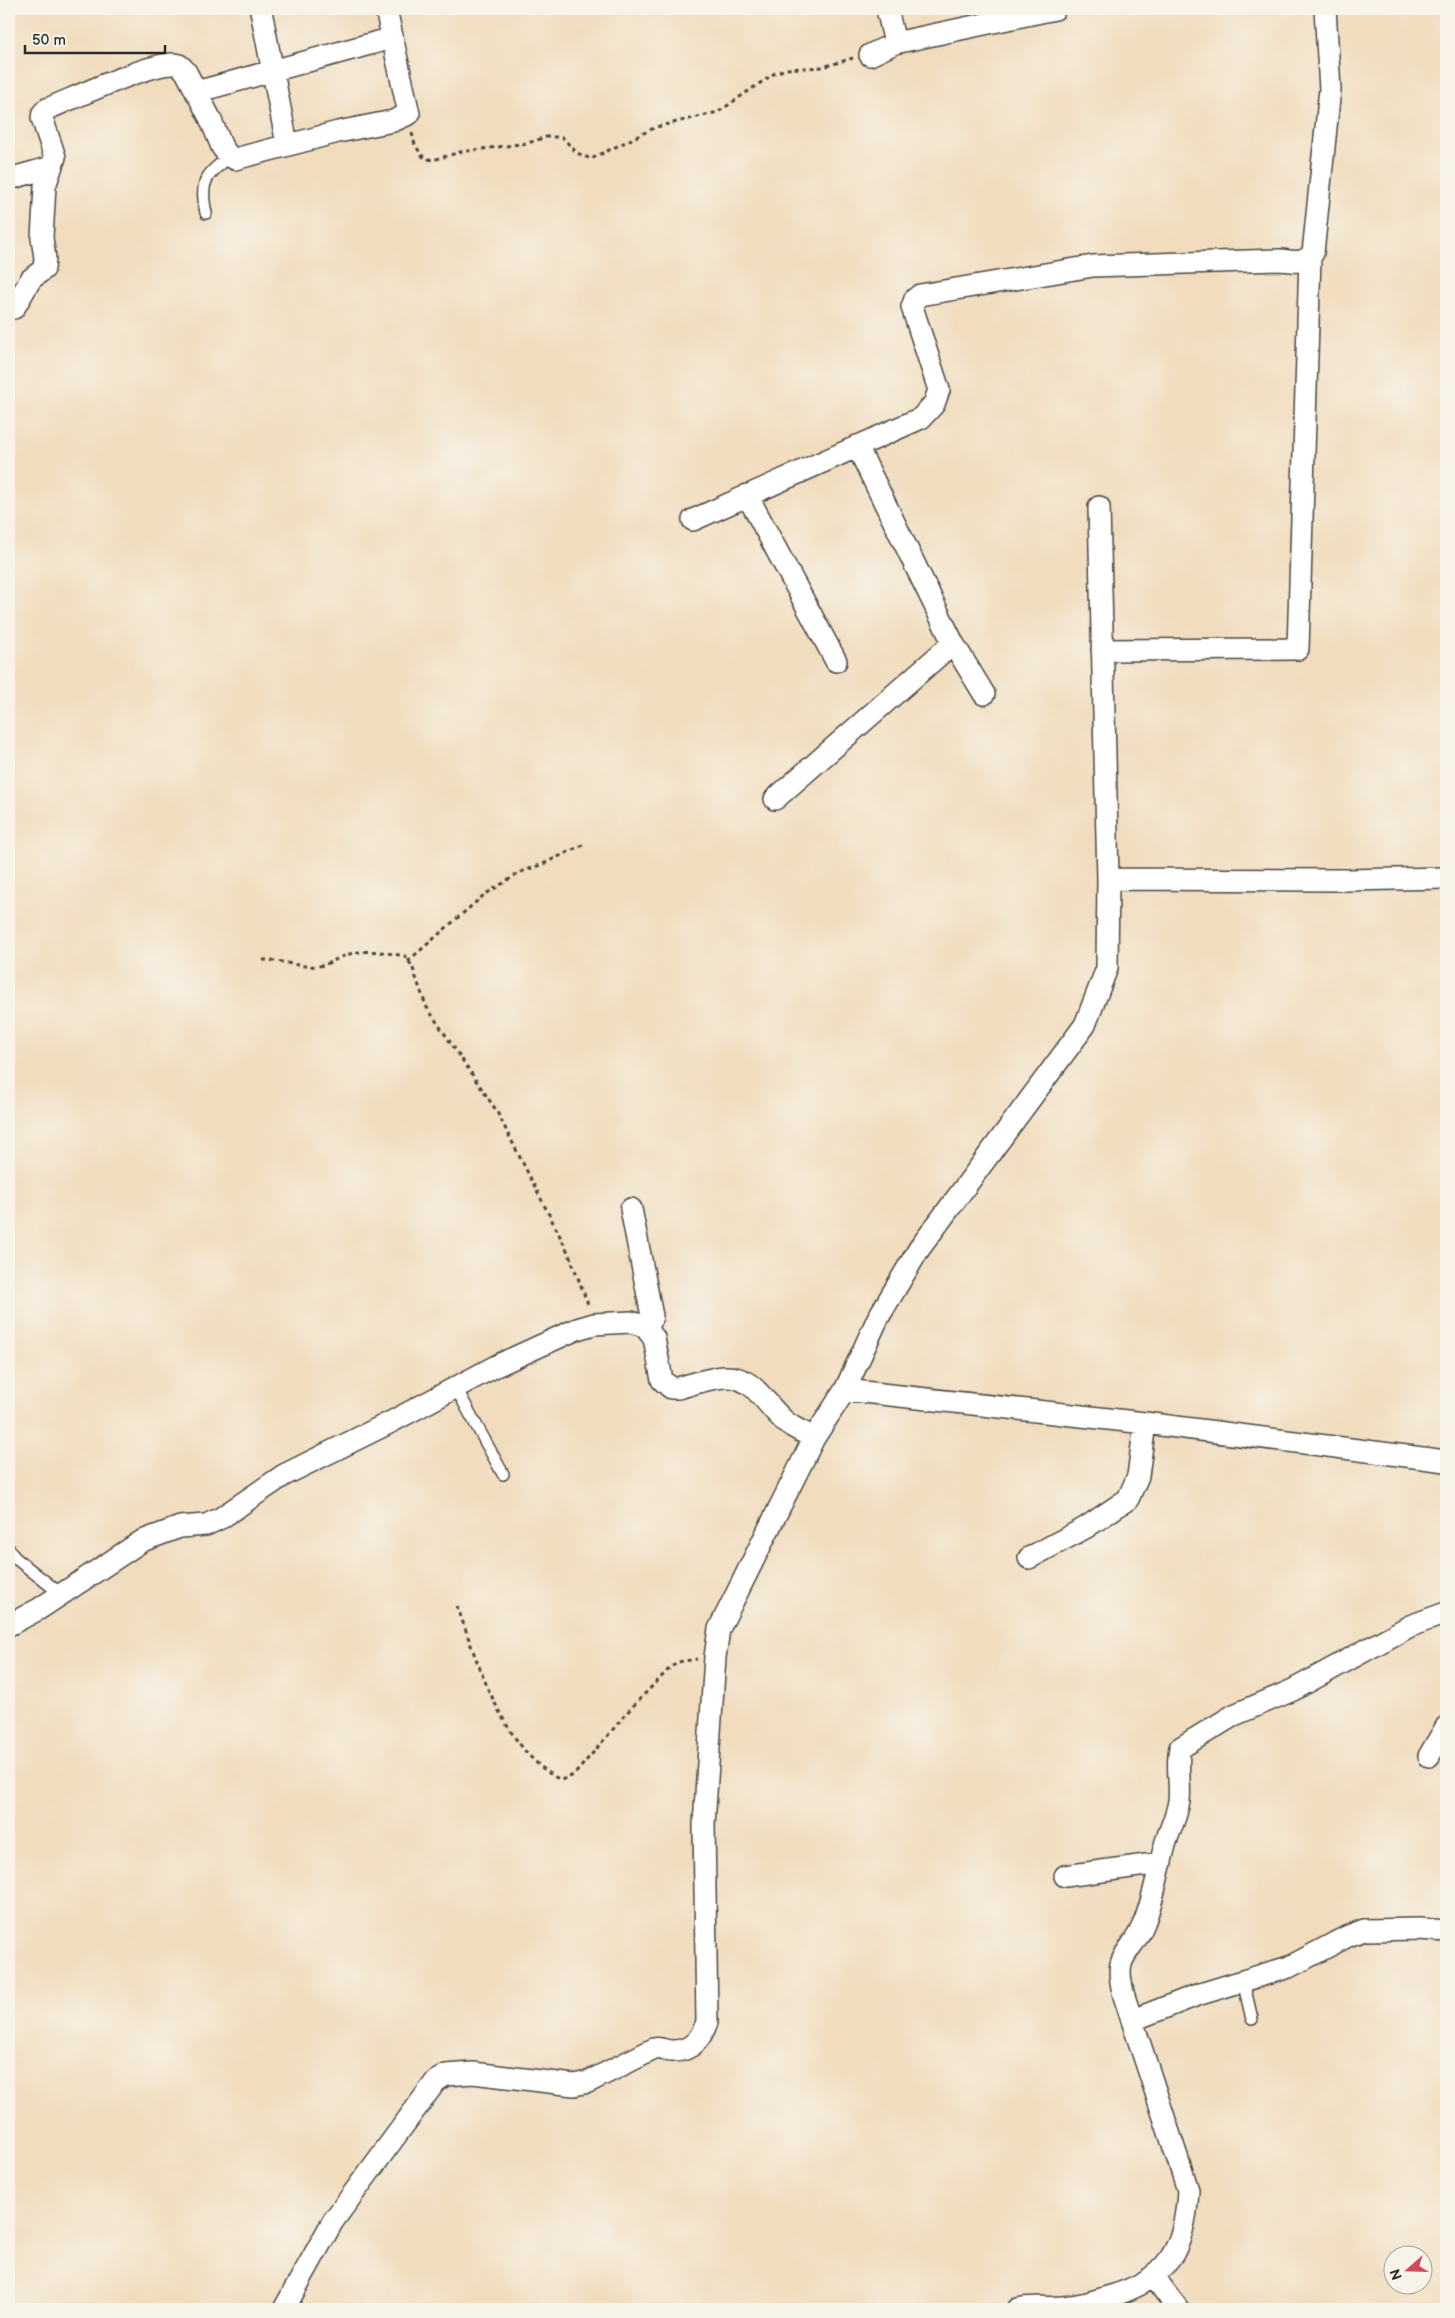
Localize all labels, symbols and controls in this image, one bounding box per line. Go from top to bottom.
scale bar [25,22,165,54]
text: 50 m [32,31,66,50]
north arrow [1382,2246,1432,2296]
text: N [1386,2266,1406,2282]

